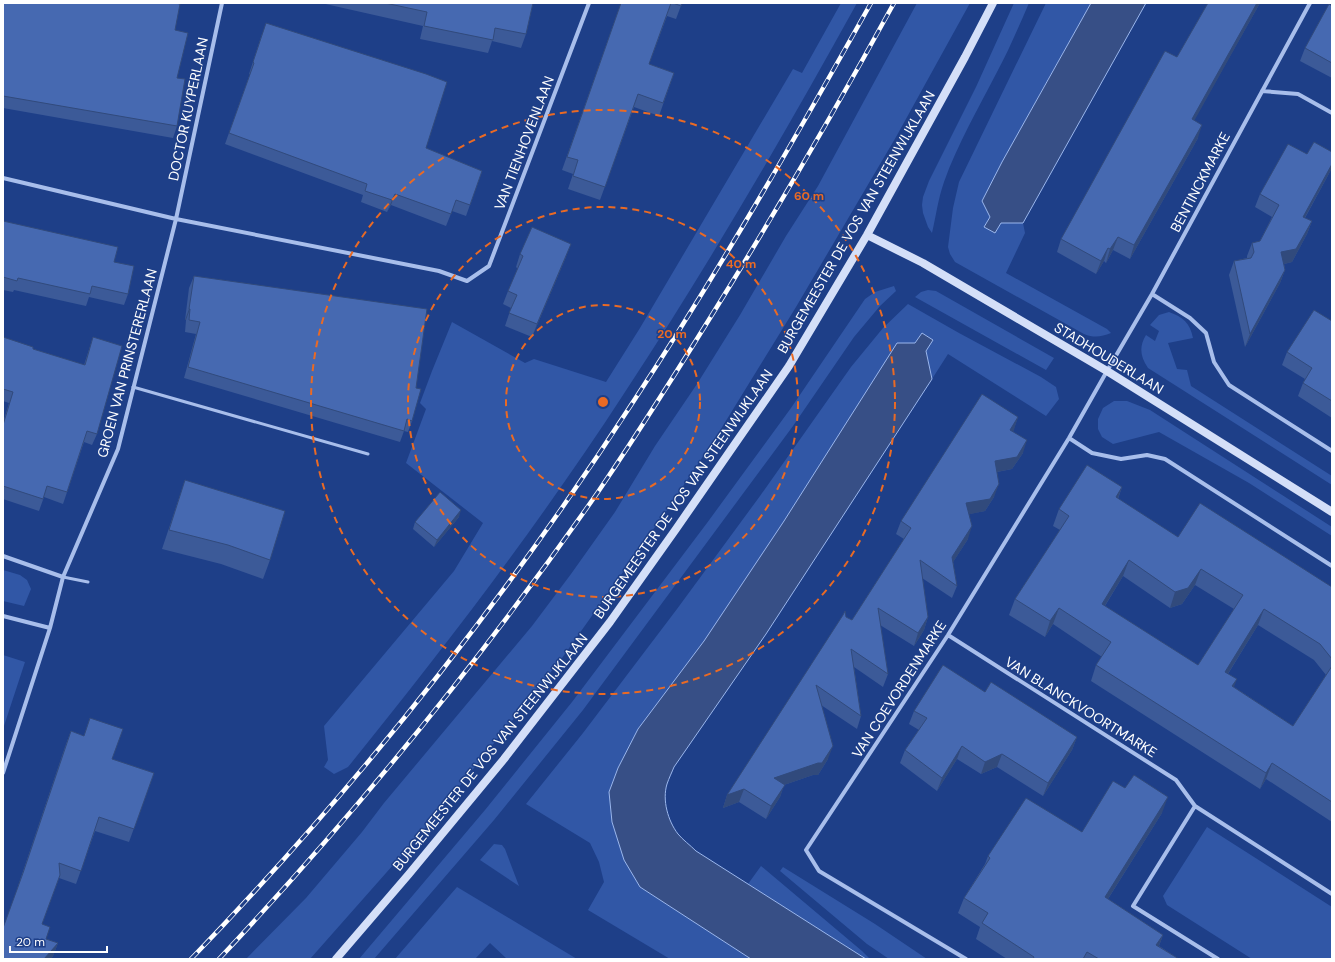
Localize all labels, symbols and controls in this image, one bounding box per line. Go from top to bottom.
street label: DOCTOR KUYPERLAAN [164,36,212,182]
street label: VAN TIENHOVENLAAN [490,73,558,213]
street label: BURGEMEESTER DE VOS VAN STEENWIJKLAAN [773,87,939,357]
street label: BENTINCKMARKE [1166,129,1234,235]
text: 60 m [794,188,824,204]
text: 40 m [726,256,756,272]
street label: GROEN VAN PRINSTERERLAAN [93,266,161,460]
street label: STADHOUDERLAAN [1051,318,1167,398]
text: 20 m [657,326,687,342]
street label: BURGEMEESTER DE VOS VAN STEENWIJKLAAN [590,366,776,622]
centre of rings [596,395,610,409]
street label: VAN COEVORDENMARKE [848,617,950,761]
street label: BURGEMEESTER DE VOS VAN STEENWIJKLAAN [389,630,591,874]
street label: VAN BLANCKVOORTMARKE [1002,653,1160,761]
scale bar [10,928,107,954]
text: 20 m [16,934,45,950]

